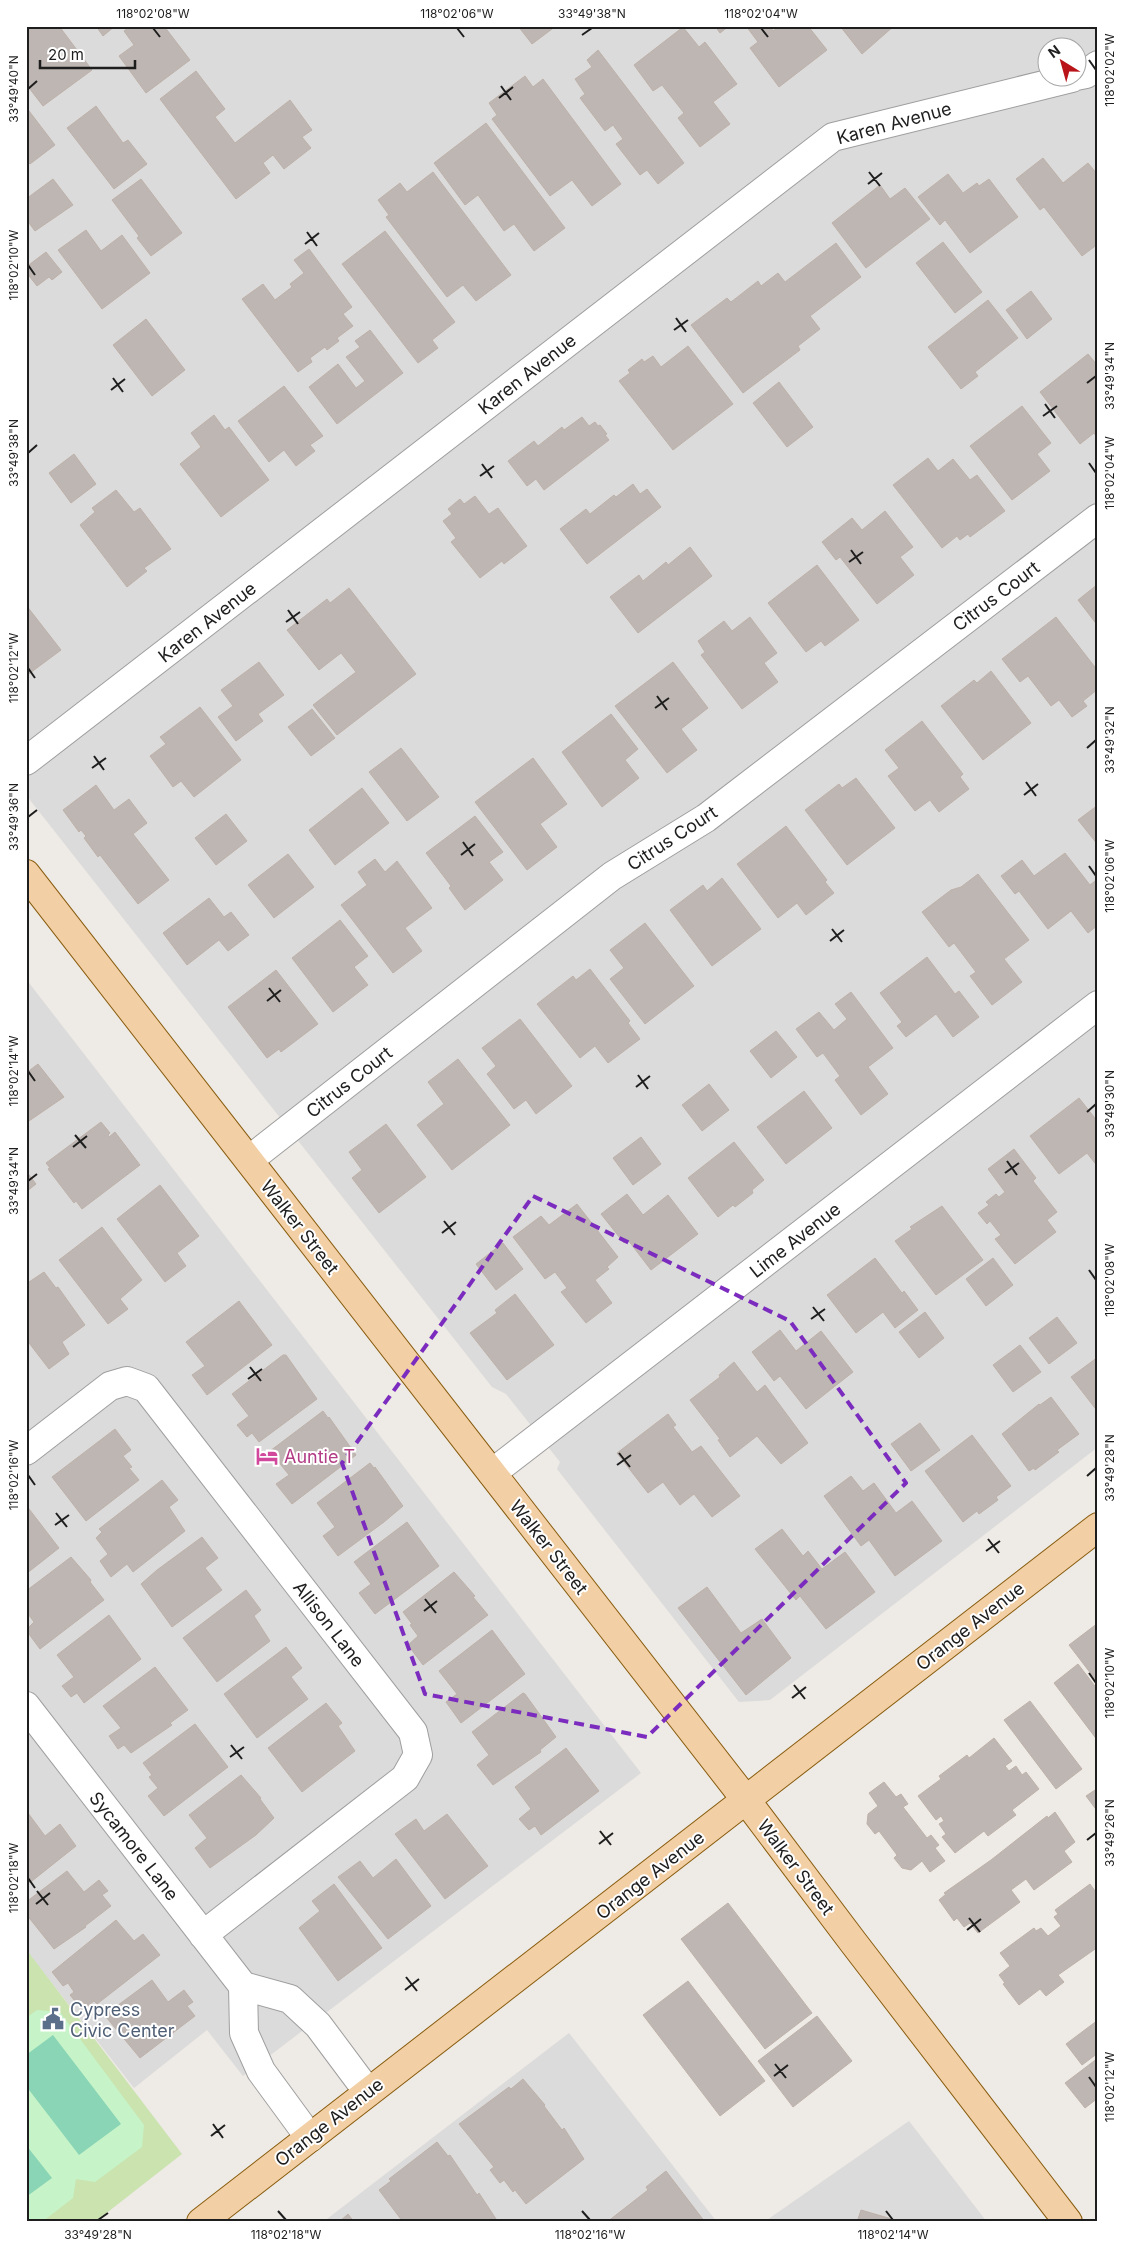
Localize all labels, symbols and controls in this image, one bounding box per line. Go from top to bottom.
text: 118°02'08"W [116,6,190,21]
text: 118°02'06"W [420,6,494,21]
text: 33°49'38"N [558,6,626,21]
text: 118°02'04"W [724,6,798,21]
text: 118°02'02"W [1102,33,1117,107]
scale bar [40,38,135,70]
north arrow [1036,38,1086,88]
text: N [1044,41,1063,61]
text: 20 m [48,45,84,64]
text: 33°49'40"N [6,55,21,123]
street label: Karen Avenue [834,98,954,148]
text: 118°02'10"W [6,229,21,300]
street label: Karen Avenue [474,329,580,419]
text: 33°49'34"N [1102,342,1117,410]
text: 33°49'38"N [6,419,21,487]
text: 118°02'04"W [1102,436,1117,510]
street label: Citrus Court [949,557,1043,635]
street label: Karen Avenue [154,577,260,667]
text: 118°02'12"W [6,633,21,703]
text: 33°49'32"N [1102,706,1117,774]
text: 33°49'36"N [6,783,21,851]
street label: Citrus Court [623,801,721,875]
text: 118°02'06"W [1102,839,1117,913]
text: 118°02'14"W [6,1035,21,1107]
street label: Citrus Court [302,1042,396,1122]
text: 33°49'30"N [1102,1070,1117,1138]
text: 33°49'34"N [6,1147,21,1215]
street label: Walker Street [257,1176,343,1278]
street label: Lime Avenue [746,1198,844,1282]
text: 118°02'08"W [1102,1243,1117,1317]
text: 33°49'28"N [1102,1434,1117,1502]
text: 118°02'16"W [6,1439,21,1510]
hotel icon: Auntie T [254,1443,280,1469]
place label: Auntie T [284,1446,355,1467]
street label: Walker Street [506,1496,592,1598]
street label: Allison Lane [289,1577,369,1671]
street label: Orange Avenue [912,1577,1028,1675]
text: 118°02'10"W [1102,1647,1117,1718]
street label: Sycamore Lane [85,1788,183,1904]
text: 33°49'26"N [1102,1799,1117,1867]
street label: Walker Street [753,1815,839,1919]
street label: Orange Avenue [592,1826,708,1924]
text: 118°02'18"W [6,1842,21,1913]
place label: Cypress Civic Center [70,1999,175,2041]
public building icon: Cypress Civic Center [40,2006,66,2032]
text: 118°02'12"W [1102,2052,1117,2122]
street label: Orange Avenue [271,2073,387,2171]
text: 33°49'28"N [64,2227,132,2242]
text: 118°02'18"W [251,2227,322,2242]
text: 118°02'16"W [555,2227,626,2242]
text: 118°02'14"W [857,2227,929,2242]

